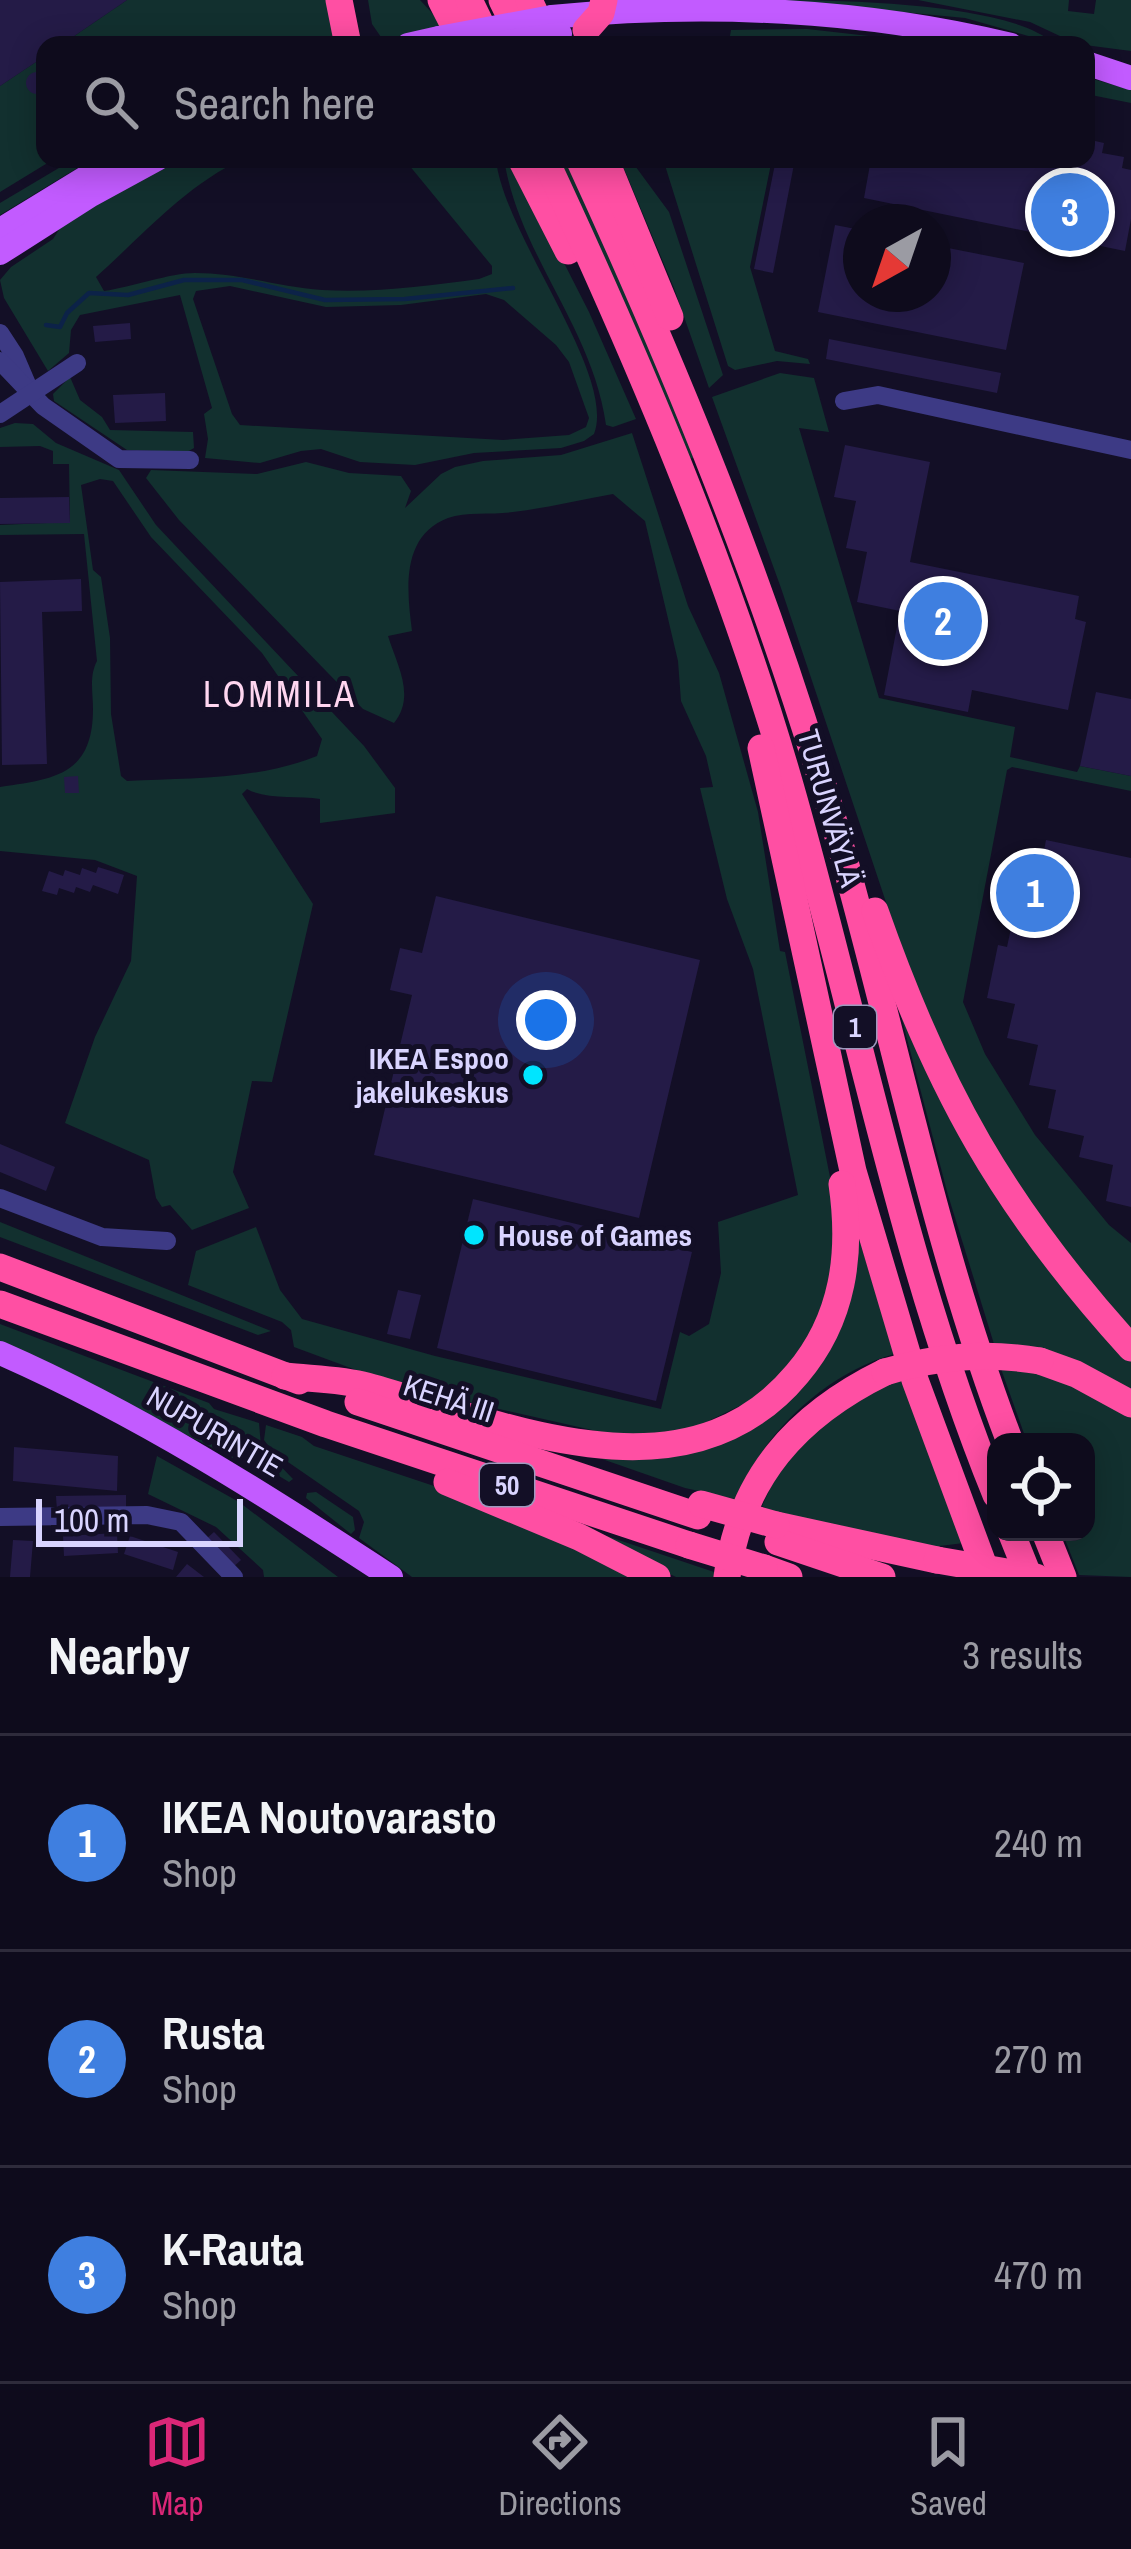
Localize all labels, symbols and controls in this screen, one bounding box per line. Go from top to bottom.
search box [36,36,1095,168]
icon: search [78,69,144,135]
text: Search here [174,72,375,133]
pin: 3 [1031,167,1109,257]
north arrow [843,204,951,312]
pin: 2 [904,576,982,666]
district label: LOMMILA [203,670,357,718]
street label: TURUNVÄYLÄ [788,725,872,892]
pin: 1 [996,848,1074,938]
your location [516,990,576,1050]
road number: 1 [834,1006,876,1048]
place label: IKEA Espoo jakelukeskus [354,1038,509,1112]
marker: IKEA Espoo jakelukeskus [520,1062,546,1088]
place label: House of Games [498,1215,692,1255]
marker: House of Games [461,1222,487,1248]
street label: KEHÄ III [399,1365,499,1431]
street label: NUPURINTIE [140,1376,290,1486]
map controls [987,1433,1095,1541]
button: locate [987,1433,1095,1541]
road number: 50 [480,1464,534,1506]
scale bar [36,1493,243,1546]
text: 100 m [54,1498,129,1542]
text: Nearby [48,1621,190,1690]
text: 3 results [962,1629,1083,1681]
text: IKEA Noutovarasto [162,1786,497,1847]
text: 1 [78,1817,96,1869]
text: 240 m [994,1817,1083,1869]
text: Shop [162,1847,237,1899]
text: Rusta [162,2002,265,2063]
text: 2 [78,2033,96,2085]
text: 270 m [994,2033,1083,2085]
text: Shop [162,2063,237,2115]
text: K-Rauta [162,2218,303,2279]
text: 3 [78,2249,96,2301]
text: 470 m [994,2249,1083,2301]
text: Shop [162,2279,237,2331]
tab: Map [144,2409,210,2525]
tab: Directions [498,2409,622,2525]
tab: Saved [910,2409,987,2525]

